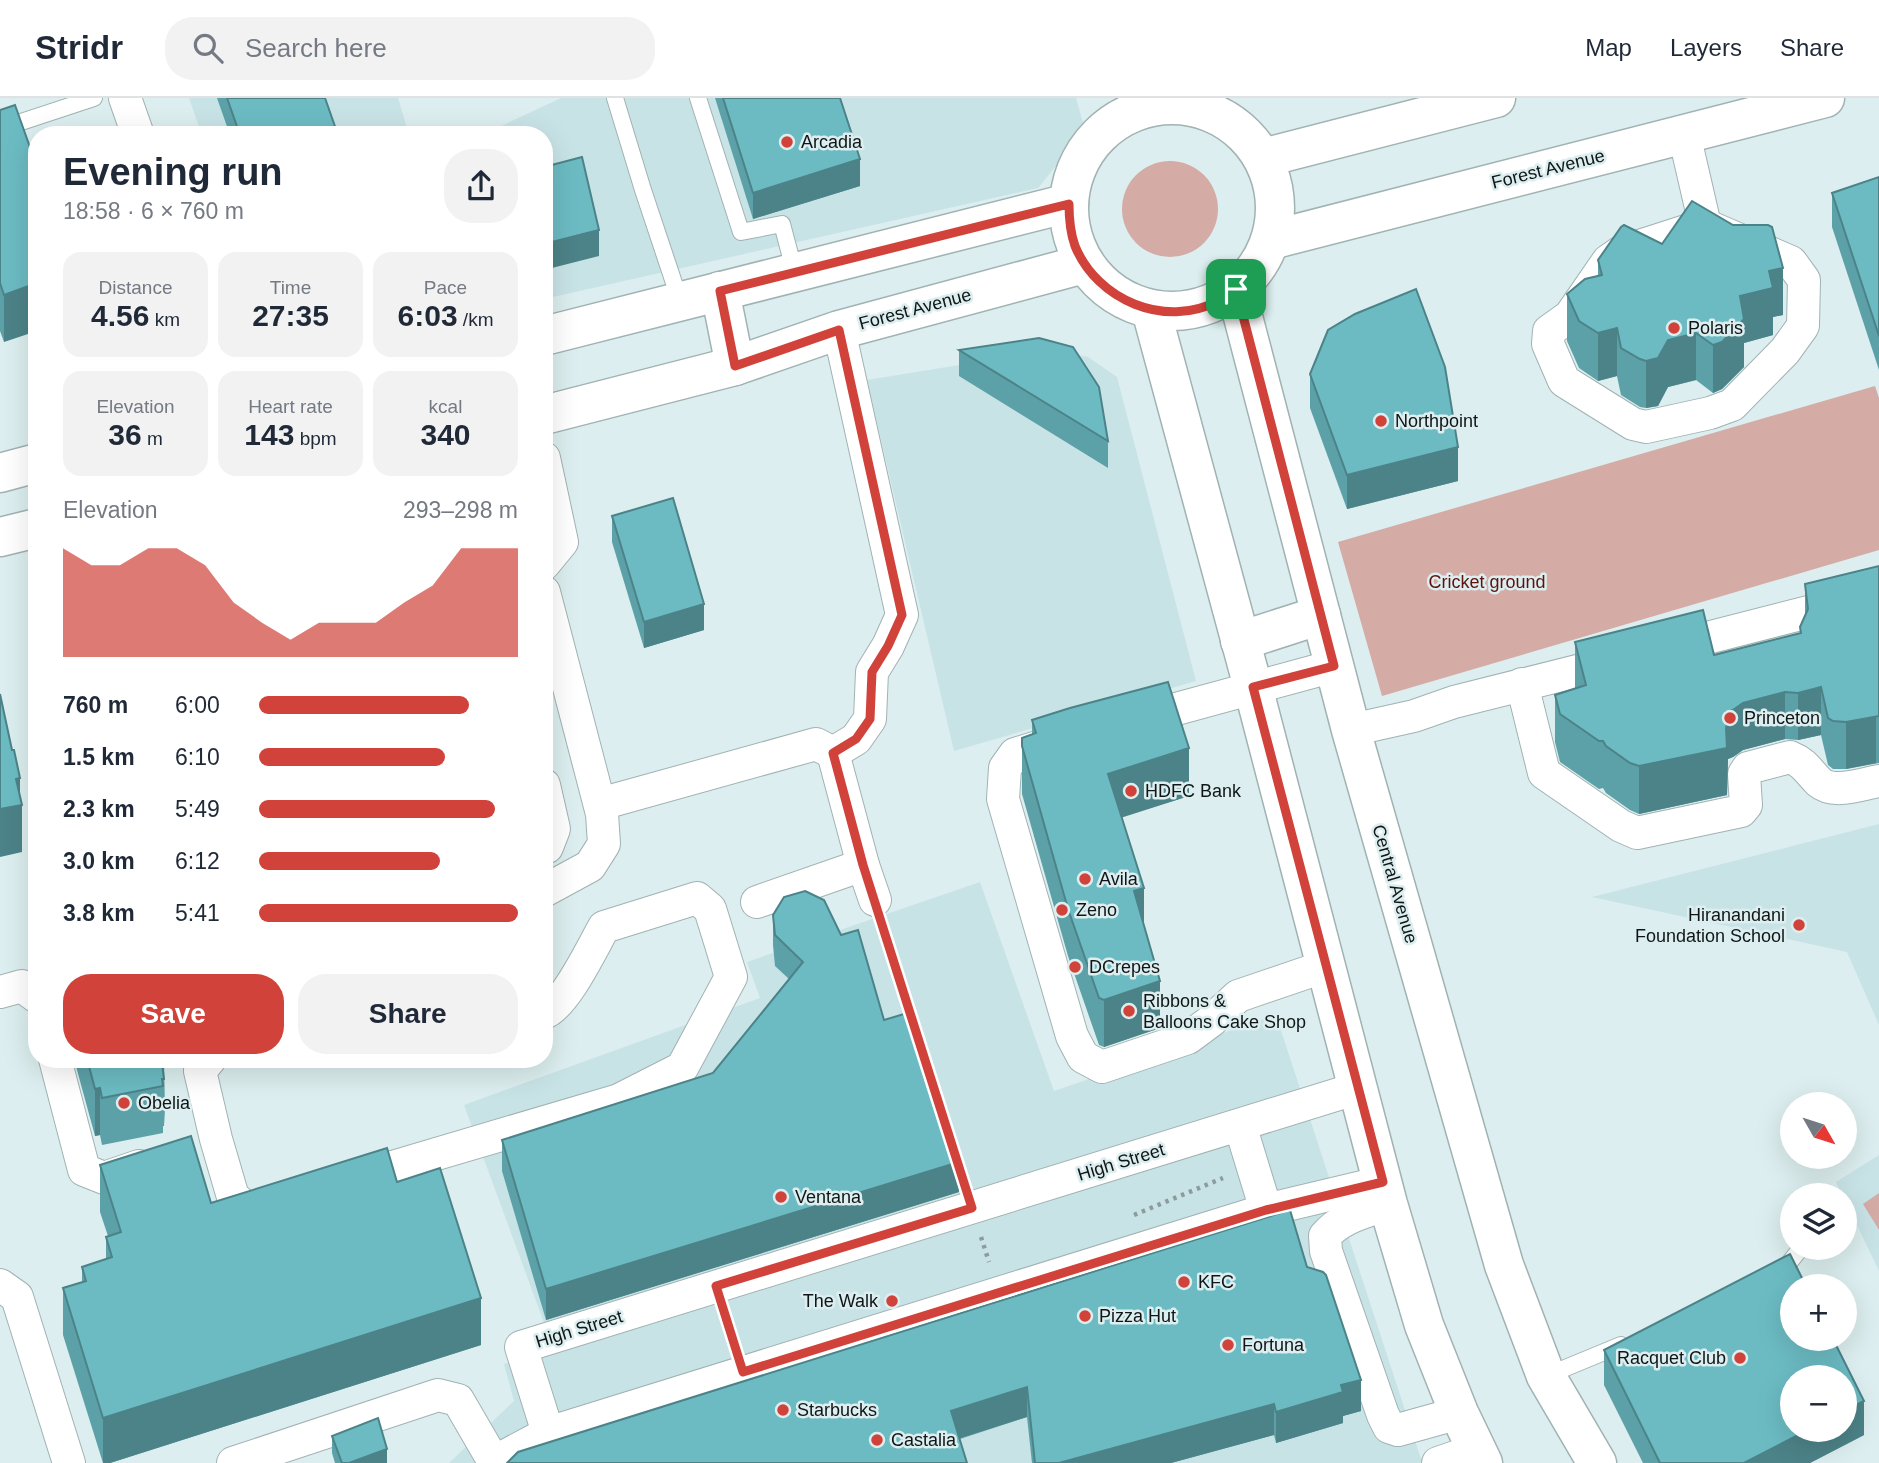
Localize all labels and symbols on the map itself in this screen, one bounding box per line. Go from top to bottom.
place label: Arcadia [801,132,863,152]
marker: Arcadia [779,134,795,150]
street label: Forest Avenue [1489,145,1607,193]
pin [1206,259,1266,319]
street label: Forest Avenue [857,284,973,334]
place label: Polaris [1688,318,1743,338]
marker: Polaris [1666,320,1682,336]
place label: Northpoint [1395,411,1478,431]
marker: Northpoint [1373,413,1389,429]
park label: Cricket ground [1428,572,1546,592]
place label: Princeton [1744,708,1820,728]
marker: Princeton [1722,710,1738,726]
place label: HDFC Bank [1145,781,1242,801]
marker: HDFC Bank [1123,783,1139,799]
street label: Central Avenue [1368,822,1422,946]
place label: Avila [1099,869,1139,889]
marker: Avila [1077,871,1093,887]
place label: Zeno [1076,900,1117,920]
marker: Zeno [1054,902,1070,918]
place label: Hiranandani Foundation School [1635,905,1785,946]
marker: Hiranandani Foundation School [1791,917,1807,933]
place label: DCrepes [1089,957,1160,977]
marker: DCrepes [1067,959,1083,975]
place label: Ribbons & Balloons Cake Shop [1143,991,1306,1032]
marker: Ribbons & Balloons Cake Shop [1121,1003,1137,1019]
north arrow [1780,1092,1857,1169]
place label: Obelia [138,1093,191,1113]
marker: Obelia [116,1095,132,1111]
street label: High Street [1075,1139,1167,1185]
place label: Ventana [795,1187,862,1207]
marker: Ventana [773,1189,789,1205]
place label: KFC [1198,1272,1234,1292]
marker: KFC [1176,1274,1192,1290]
place label: The Walk [803,1291,879,1311]
marker: The Walk [884,1293,900,1309]
street label: High Street [533,1306,625,1352]
place label: Pizza Hut [1099,1306,1176,1326]
marker: Pizza Hut [1077,1308,1093,1324]
place label: Fortuna [1242,1335,1305,1355]
marker: Fortuna [1220,1337,1236,1353]
place label: Racquet Club [1617,1348,1726,1368]
marker: Racquet Club [1732,1350,1748,1366]
place label: Starbucks [797,1400,877,1420]
marker: Starbucks [775,1402,791,1418]
place label: Castalia [891,1430,957,1450]
marker: Castalia [869,1432,885,1448]

